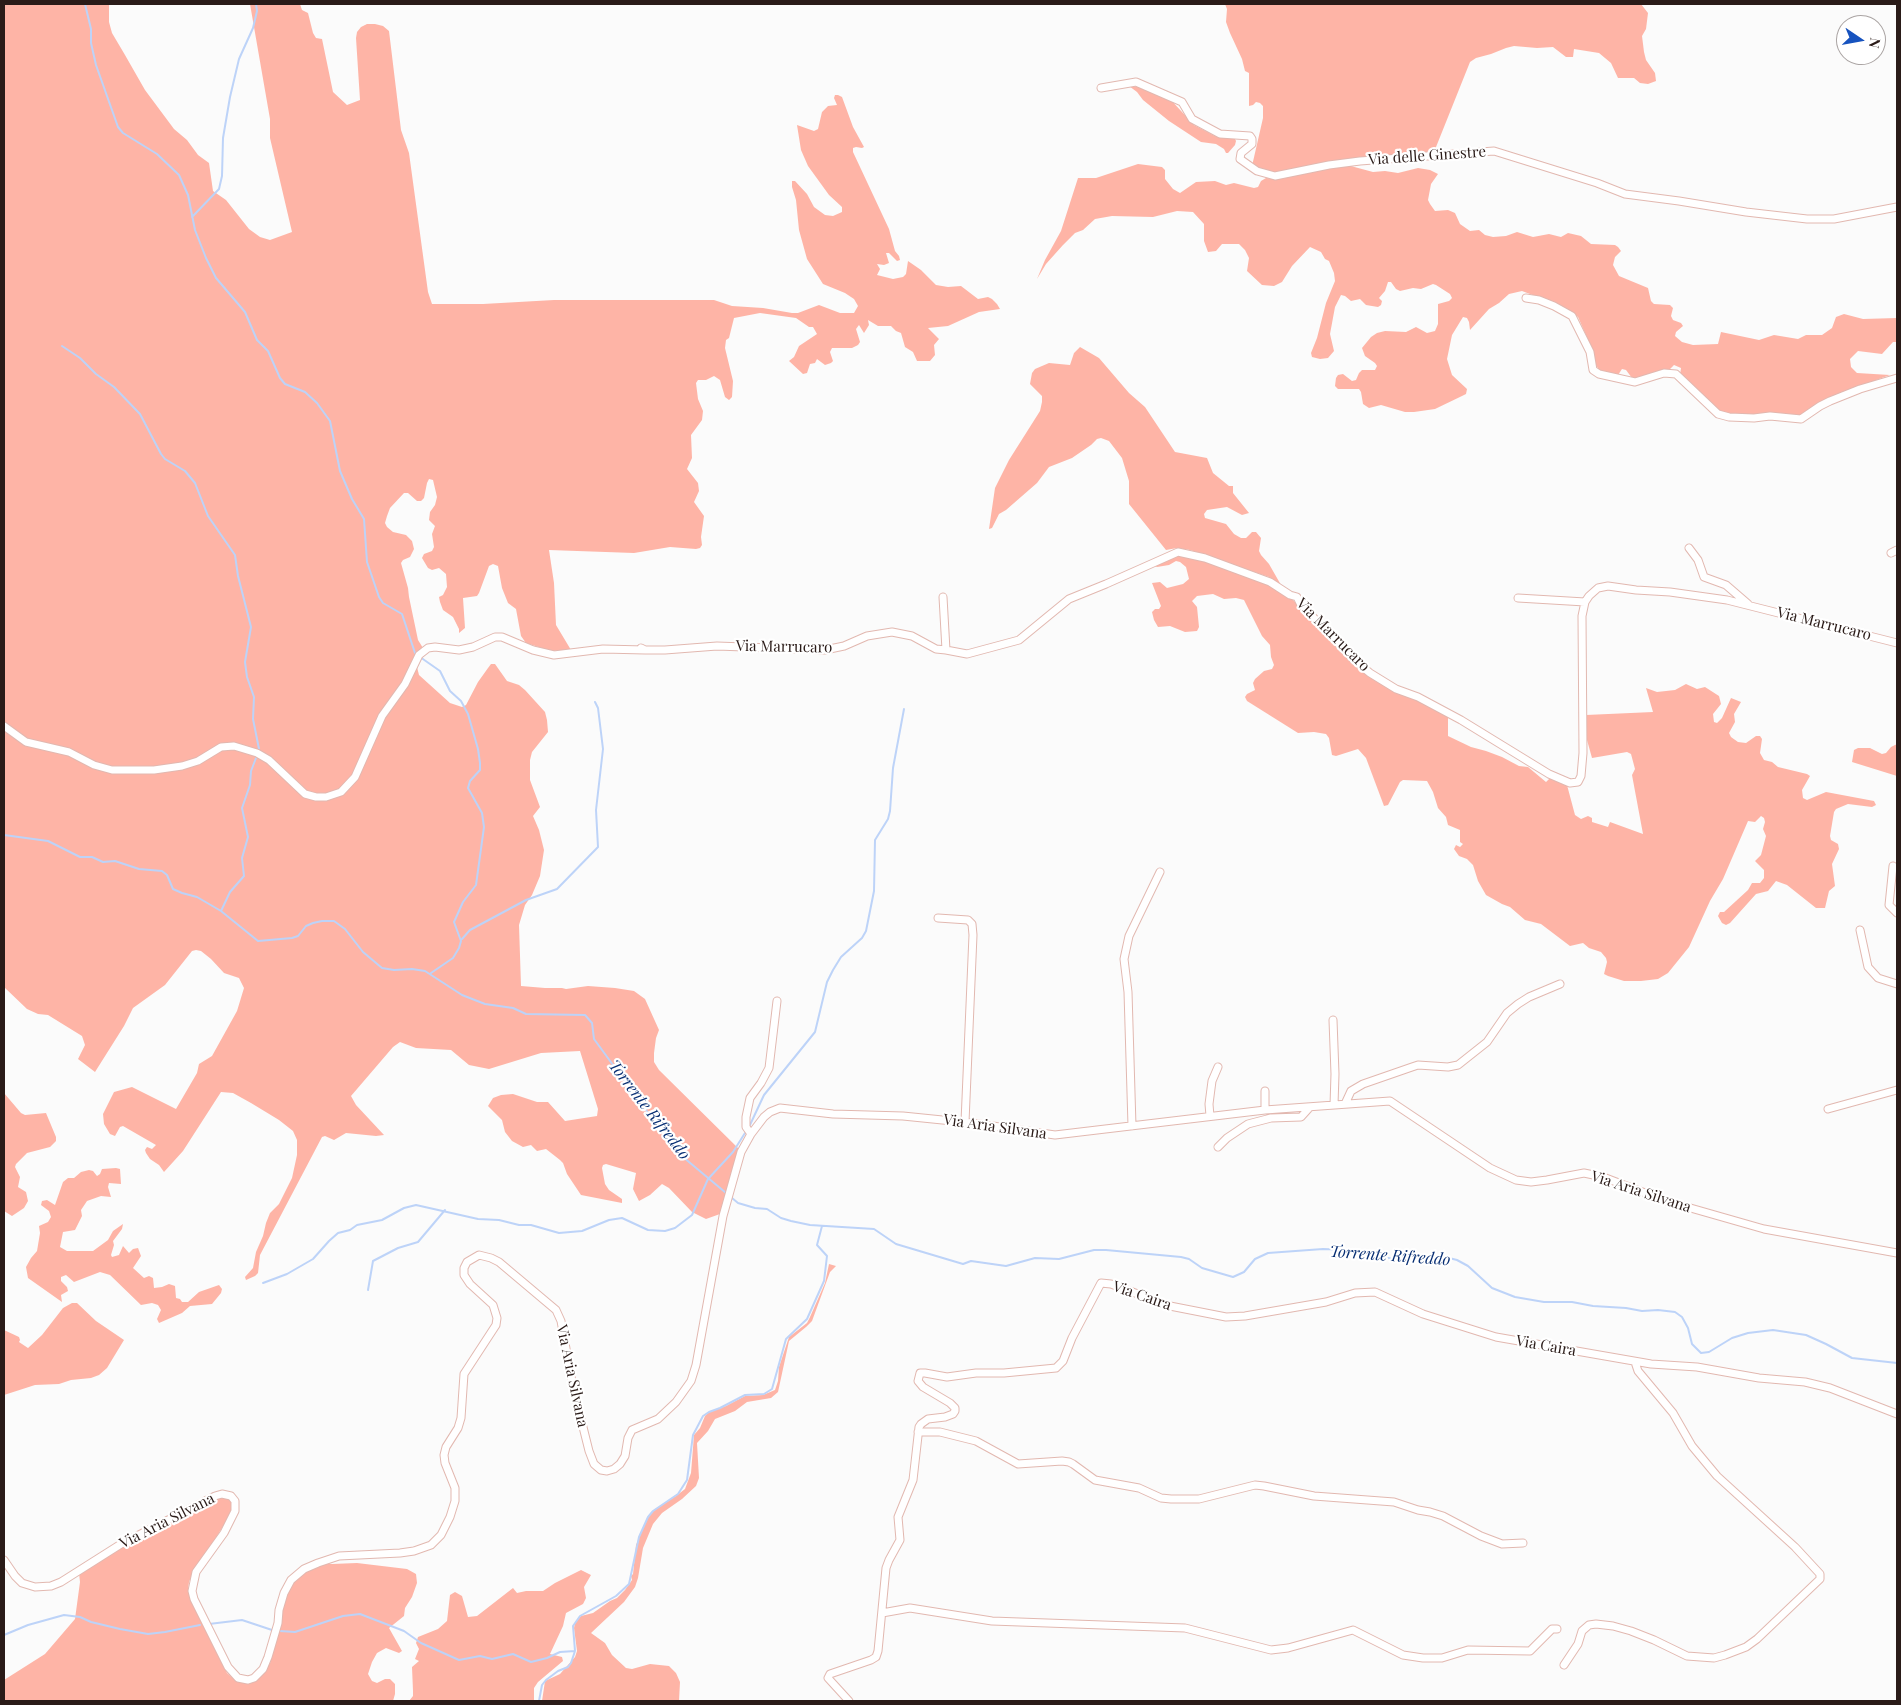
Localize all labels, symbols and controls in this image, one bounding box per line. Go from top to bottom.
north arrow [1836,15,1886,65]
text: N [1865,36,1886,50]
street label: Via delle Ginestre [1367,143,1487,169]
street label: Via Marrucaro [1293,595,1373,675]
street label: Via Marrucaro [1775,604,1873,644]
street label: Via Marrucaro [736,637,832,657]
water label: Torrente Rifreddo [604,1056,694,1164]
street label: Via Aria Silvana [942,1111,1048,1143]
street label: Via Aria Silvana [1589,1167,1693,1217]
water label: Torrente Rifreddo [1329,1242,1451,1270]
street label: Via Caira [1110,1278,1174,1314]
street label: Via Aria Silvana [552,1323,592,1429]
street label: Via Caira [1514,1332,1578,1360]
street label: Via Aria Silvana [116,1489,218,1553]

